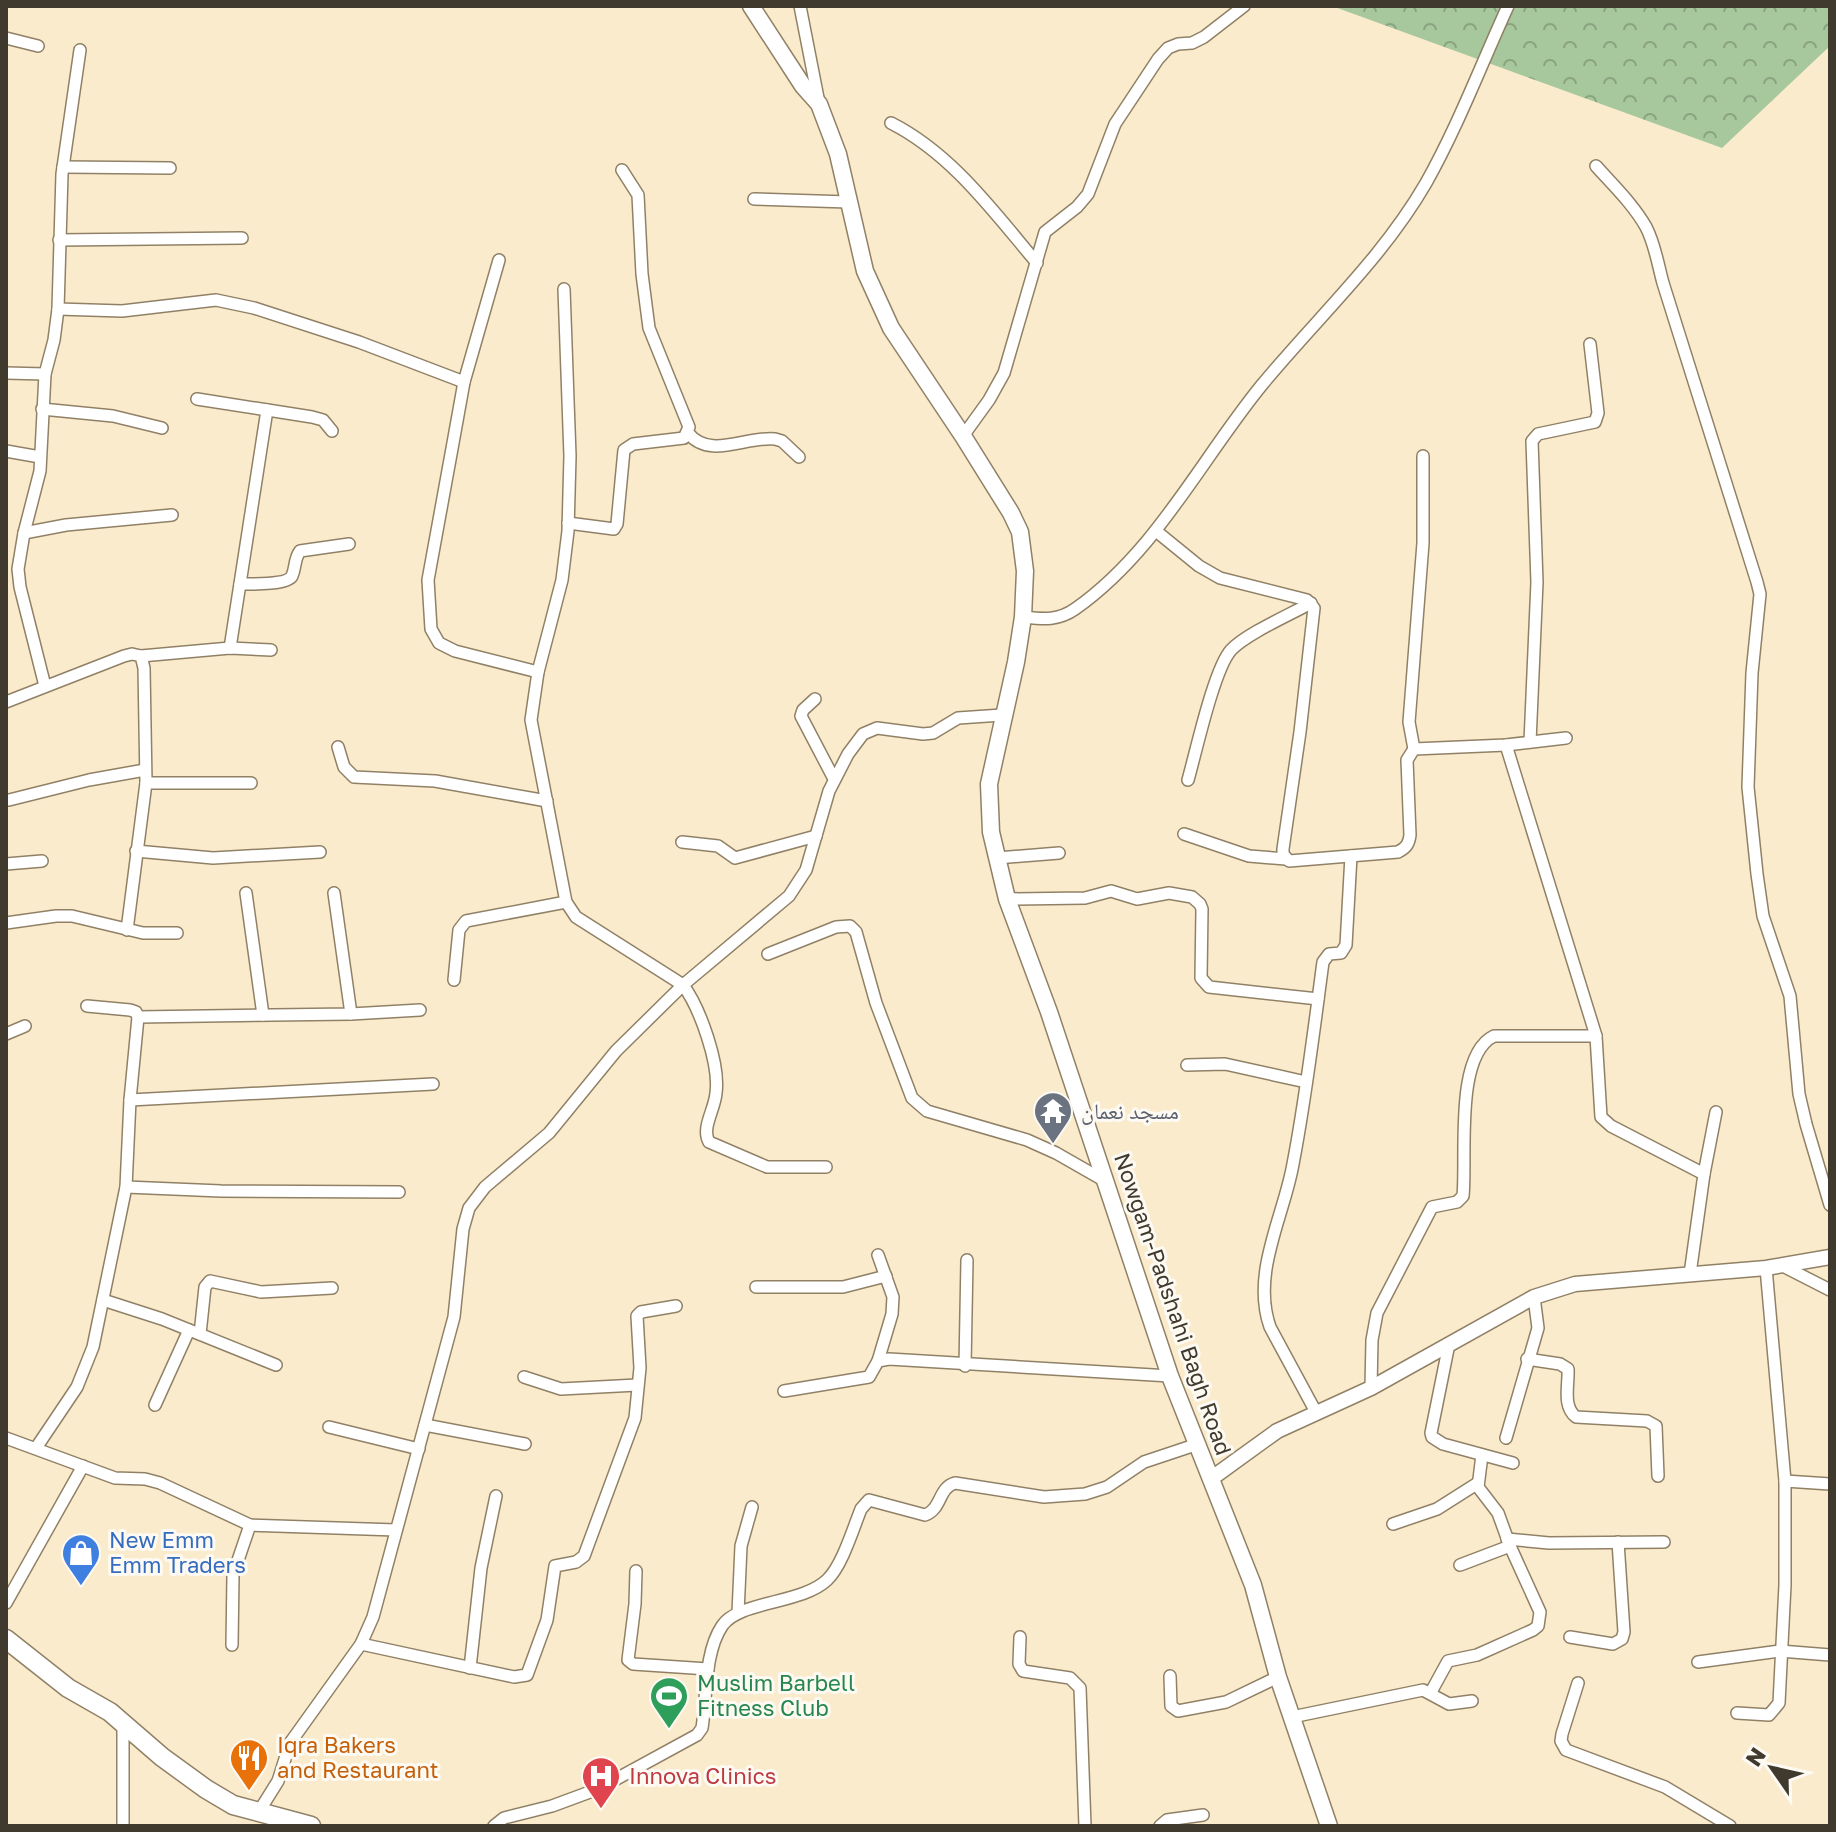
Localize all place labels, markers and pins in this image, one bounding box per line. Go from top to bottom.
temple icon: مسجد نعمان [1032,1090,1074,1145]
place label: مسجد نعمان [1081,1097,1179,1125]
place label: New Emm Emm Traders [109,1526,246,1578]
shop icon: New Emm Emm Traders [60,1532,102,1587]
place label: Muslim Barbell Fitness Club [697,1669,855,1721]
sports icon: Muslim Barbell Fitness Club [648,1675,690,1730]
place label: Iqra Bakers and Restaurant [277,1731,439,1783]
restaurant icon: Iqra Bakers and Restaurant [228,1737,270,1792]
hospital icon: Innova Clinics [580,1755,622,1810]
place label: Innova Clinics [629,1762,776,1789]

